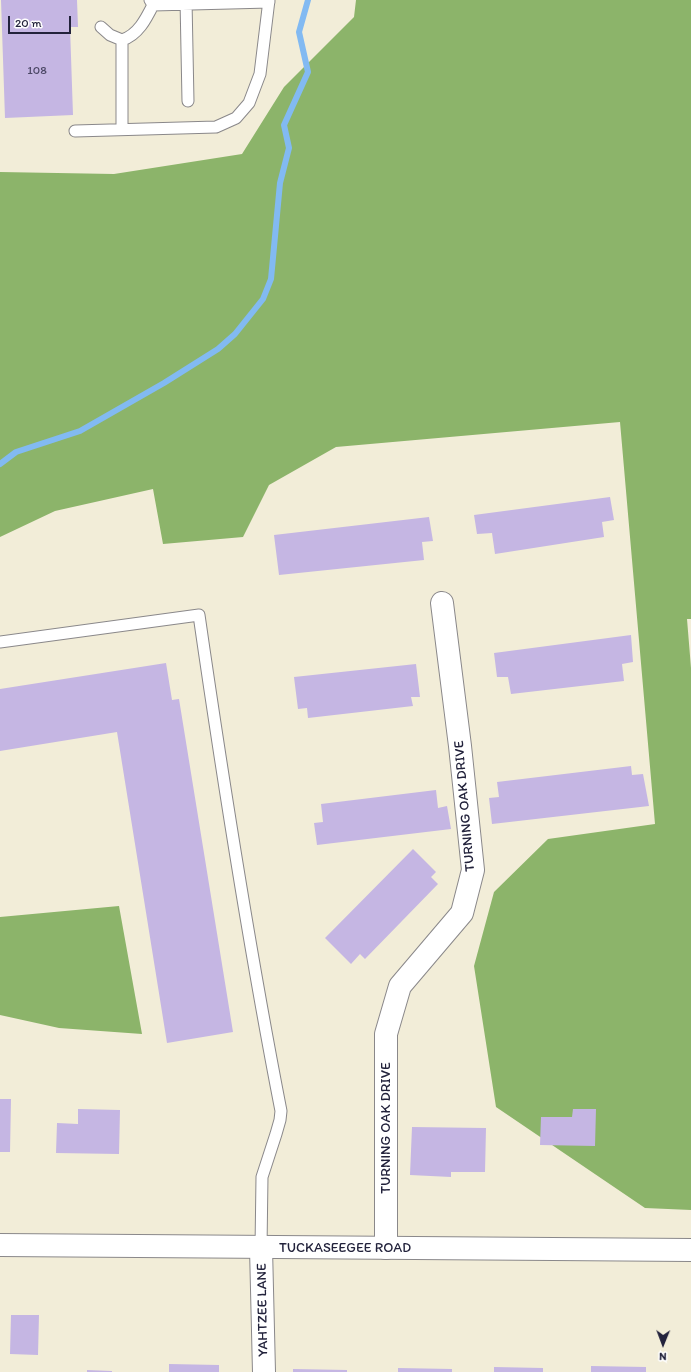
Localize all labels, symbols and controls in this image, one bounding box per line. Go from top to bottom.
scale bar [10,8,73,34]
text: 20 m [15,16,42,30]
house number: 108 [27,64,47,78]
street label: TURNING OAK DRIVE [451,740,479,872]
street label: TURNING OAK DRIVE [378,1062,394,1194]
street label: TUCKASEEGEE ROAD [279,1240,411,1256]
street label: YAHTZEE LANE [254,1263,272,1357]
north arrow [643,1324,683,1364]
text: N [659,1350,667,1363]

